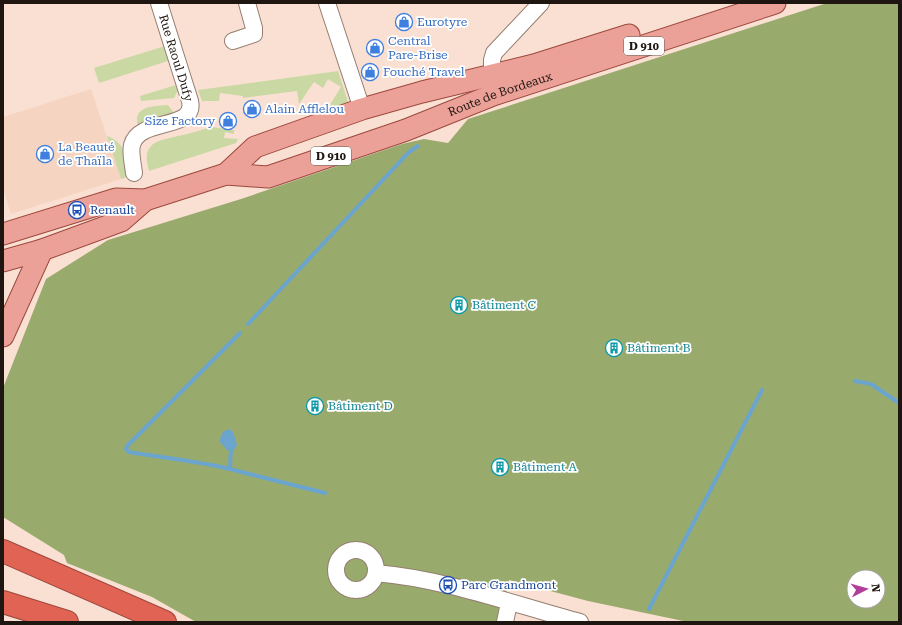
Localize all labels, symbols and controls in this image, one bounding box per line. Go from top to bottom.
shop icon: Eurotyre [394,12,414,32]
street label: Rue Raoul Dufy [156,13,196,104]
place label: Eurotyre [417,15,468,29]
place label: Central Pare-Brise [388,34,448,62]
road number: D 910 [624,37,664,55]
shop icon: Central Pare-Brise [365,38,385,58]
shop icon: Fouché Travel [360,62,380,82]
place label: Fouché Travel [383,65,465,79]
street label: Route de Bordeaux [446,69,554,119]
shop icon: Alain Afflelou [242,99,262,119]
place label: Alain Afflelou [265,102,344,116]
shop icon: Size Factory [218,111,238,131]
place label: Size Factory [145,114,216,128]
place label: La Beauté de Thaïla [58,140,115,168]
shop icon: La Beauté de Thaïla [35,144,55,164]
road number: D 910 [311,147,351,165]
bus stop icon: Renault [67,200,87,220]
place label: Renault [90,203,135,217]
building icon: Bâtiment C [449,295,469,315]
place label: Bâtiment C [472,298,536,312]
building icon: Bâtiment B [604,338,624,358]
place label: Bâtiment B [627,341,690,355]
building icon: Bâtiment D [305,396,325,416]
place label: Bâtiment D [328,399,393,413]
building icon: Bâtiment A [490,457,510,477]
place label: Bâtiment A [513,460,577,474]
north arrow [846,569,886,609]
bus stop icon: Parc Grandmont [438,575,458,595]
place label: Parc Grandmont [461,578,557,592]
text: N [869,583,882,593]

